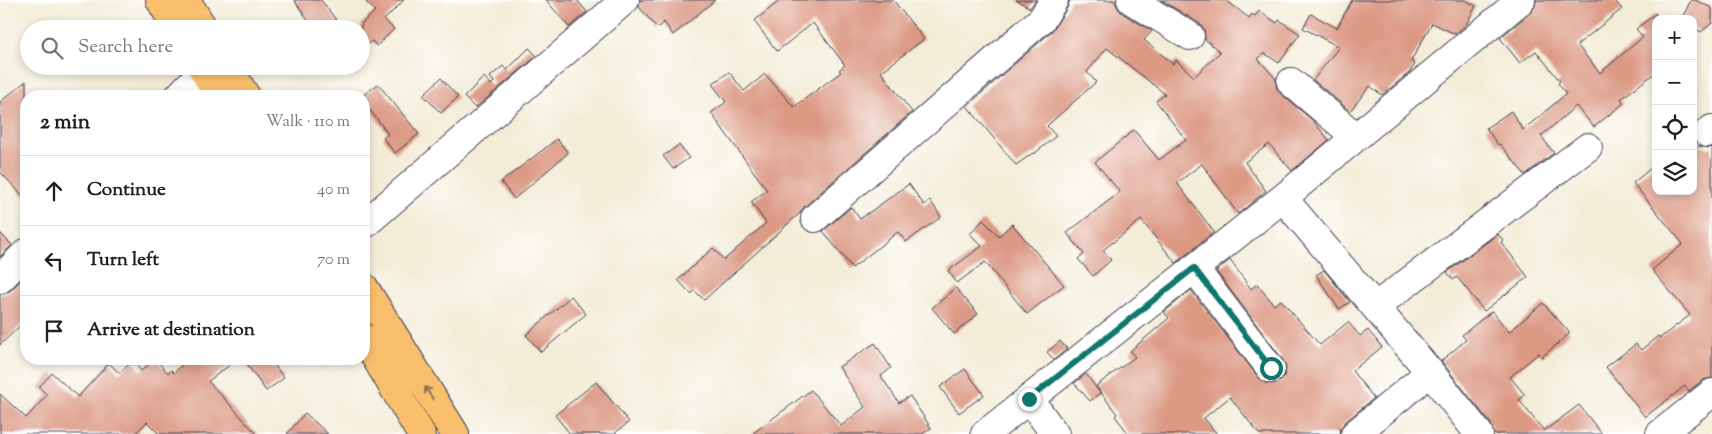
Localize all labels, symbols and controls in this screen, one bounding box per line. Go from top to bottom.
map controls [1652,15,1697,195]
button: + [1652,15,1697,60]
search box [20,20,370,75]
icon: search [38,34,66,62]
text: Search here [78,34,173,61]
button: − [1652,60,1697,105]
button: locate [1652,105,1697,150]
text: 2 min [40,108,90,138]
text: Walk · 110 m [266,111,350,134]
button: layers [1652,150,1697,195]
icon: ahead [40,177,68,205]
text: Continue [87,177,166,204]
text: 40 m [317,179,350,202]
icon: left [40,247,68,275]
text: Turn left [87,247,159,274]
text: 70 m [317,249,350,272]
icon: arrive [40,317,68,345]
text: Arrive at destination [87,317,255,344]
route start [1260,357,1283,380]
one-way arrow [424,386,434,400]
route end [1018,388,1041,411]

